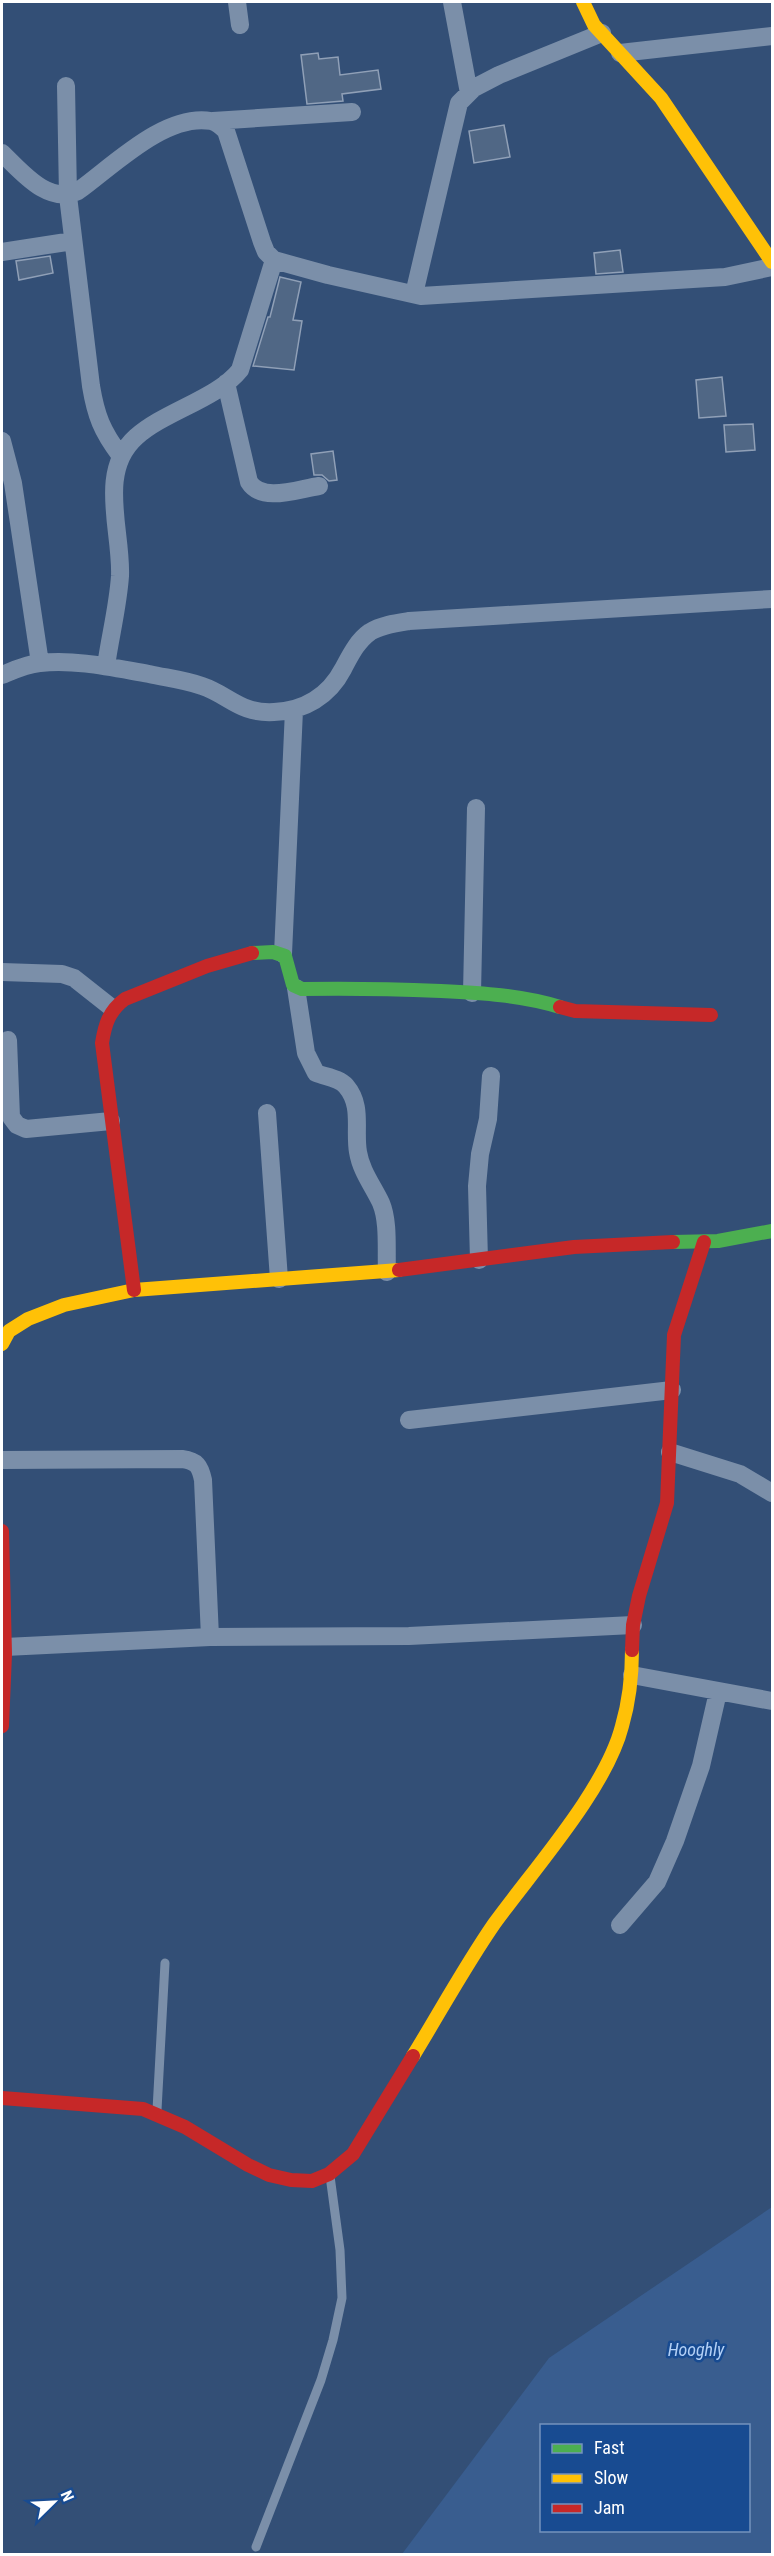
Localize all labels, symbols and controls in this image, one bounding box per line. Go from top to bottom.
water label: Hooghly [668,2339,725,2360]
legend [540,2424,750,2532]
text: Fast [594,2437,625,2458]
text: Slow [594,2467,629,2488]
north arrow [24,2472,84,2532]
text: N [57,2488,78,2504]
text: Jam [594,2497,625,2518]

